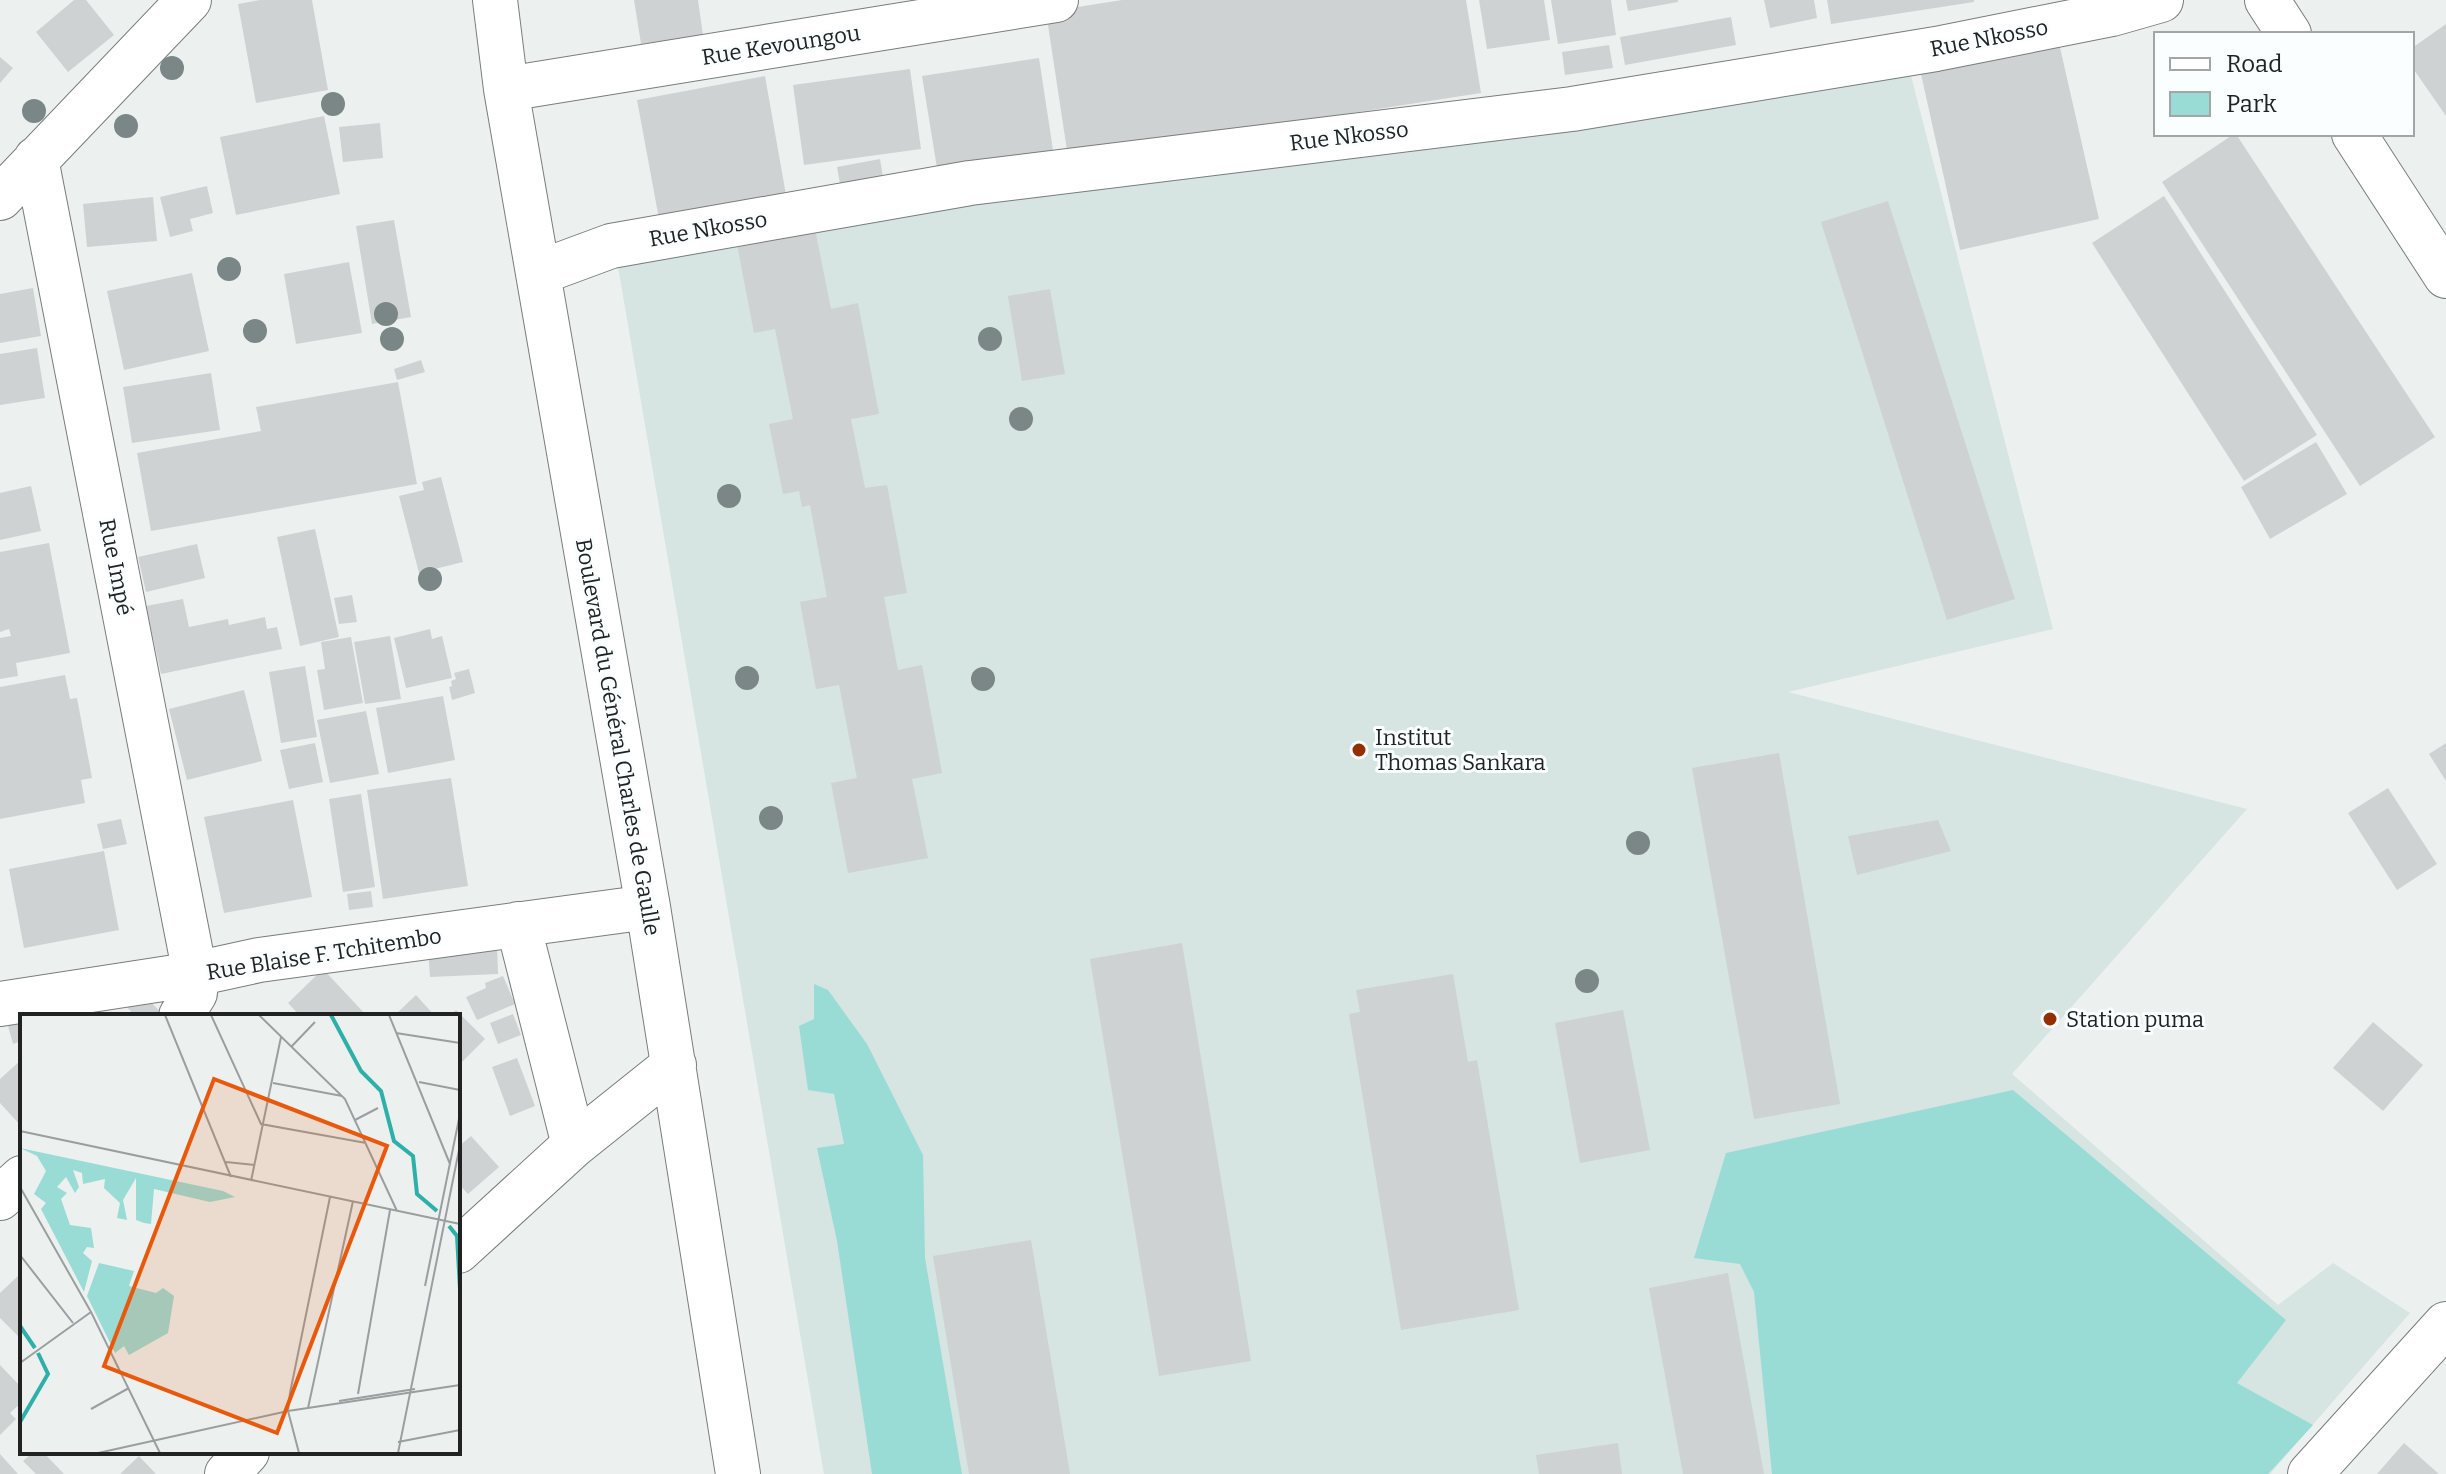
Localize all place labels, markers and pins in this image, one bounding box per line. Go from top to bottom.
place label: Institut Thomas Sankara [1375,724,1545,776]
marker: Institut Thomas Sankara [1350,741,1368,759]
place label: Station puma [2066,1006,2204,1033]
marker: Station puma [2041,1010,2059,1028]

